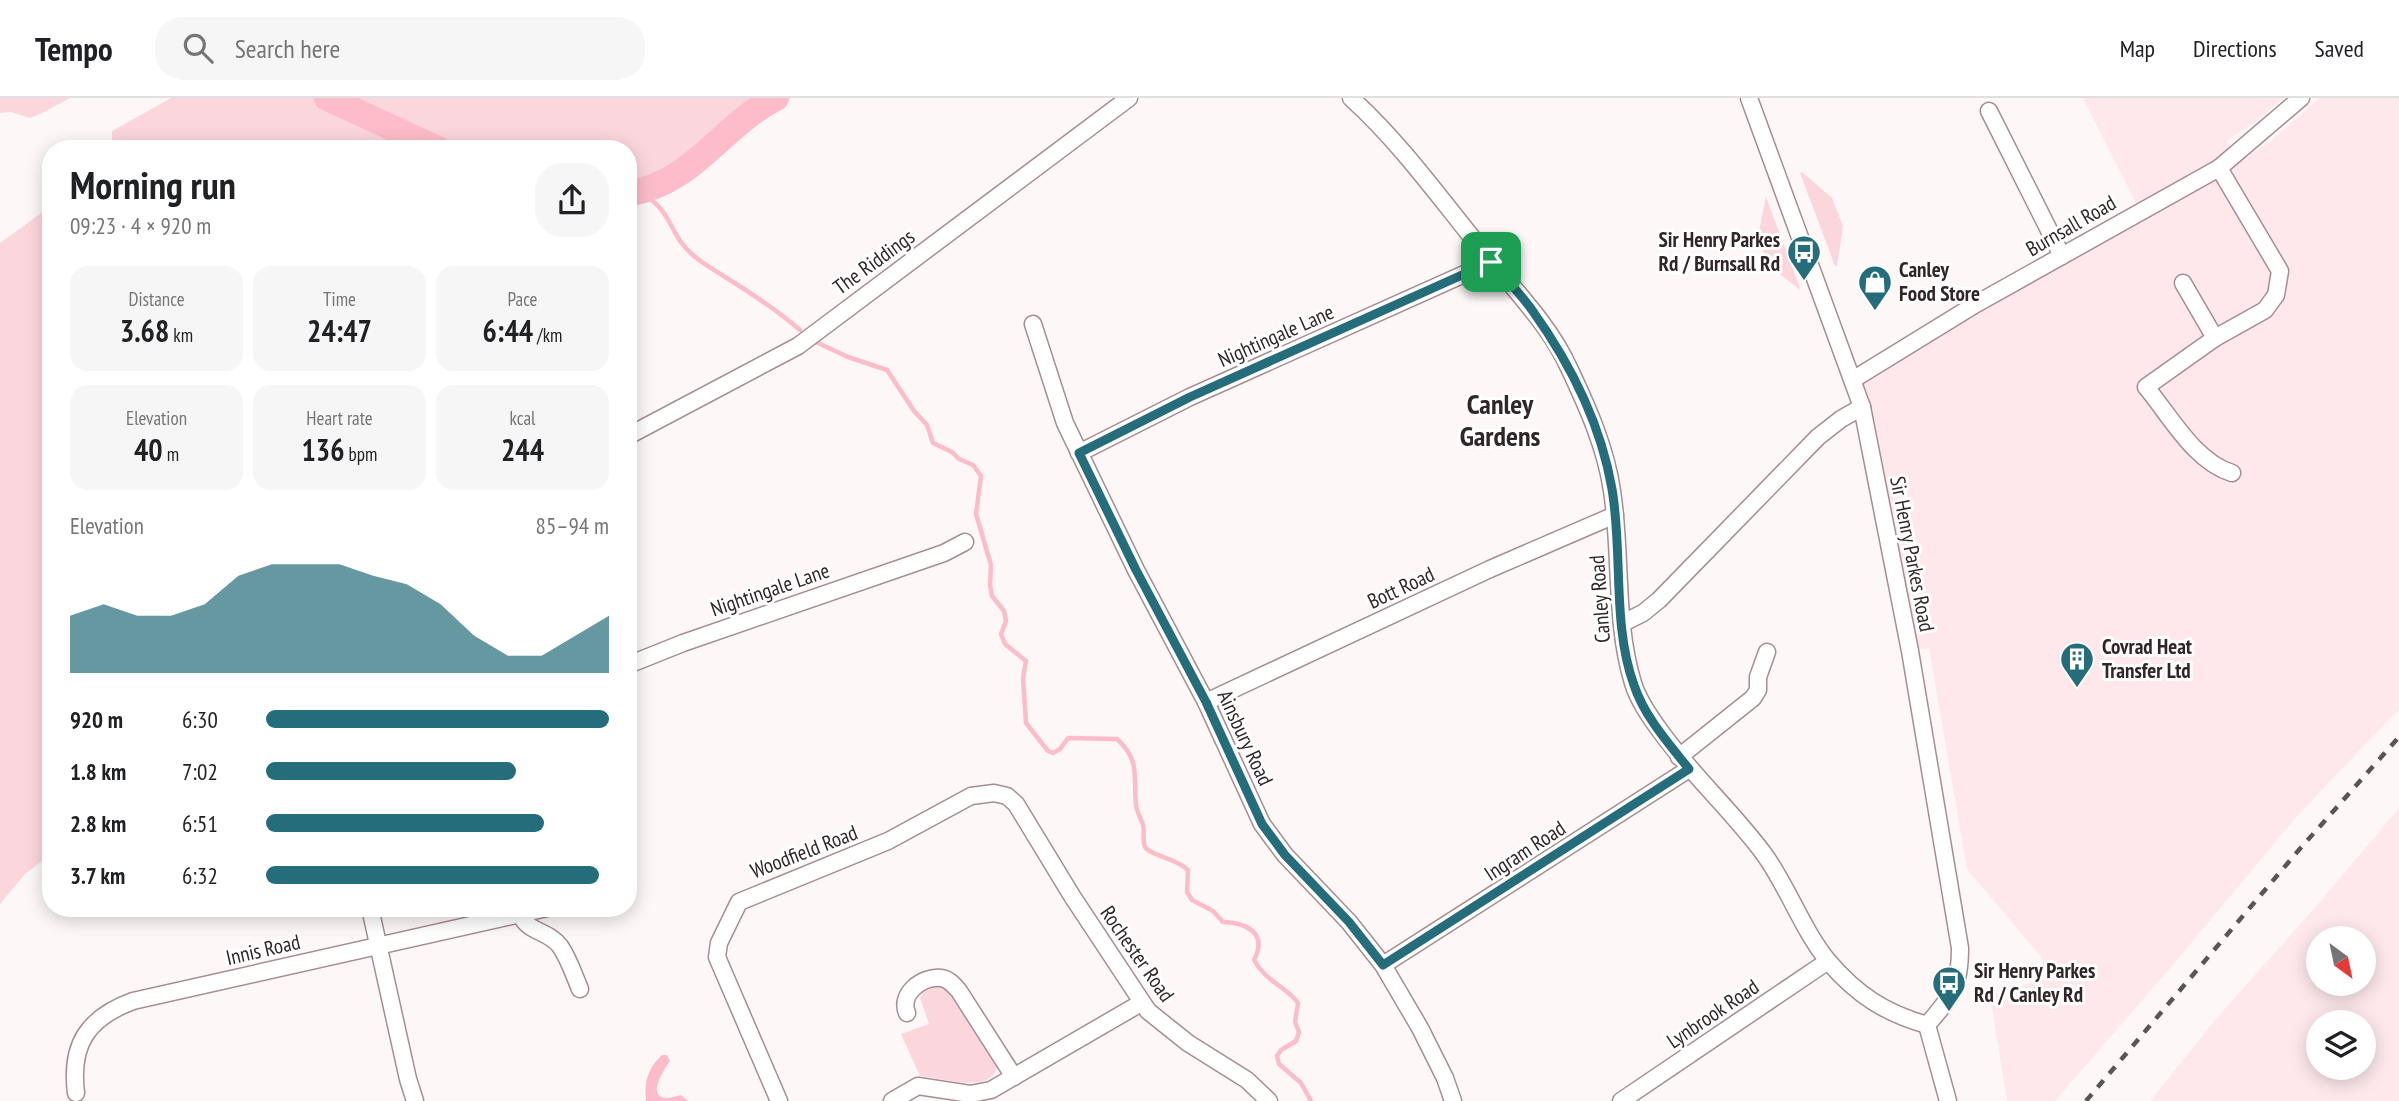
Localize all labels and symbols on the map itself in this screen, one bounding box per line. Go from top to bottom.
street label: Burnsall Road [2021,189,2121,262]
street label: The Riddings [828,223,920,300]
place label: Sir Henry Parkes Rd / Burnsall Rd [1658,226,1780,277]
pin [1461,232,1521,292]
bus stop icon: Sir Henry Parkes Rd / Burnsall Rd [1785,233,1823,282]
place label: Canley Food Store [1899,256,1980,307]
shop icon: Canley Food Store [1856,263,1894,312]
street label: Nightingale Lane [1214,298,1338,373]
district label: Canley Gardens [1460,385,1541,454]
street label: Sir Henry Parkes Road [1884,474,1941,634]
street label: Canley Road [1583,554,1616,644]
street label: Nightingale Lane [707,557,833,622]
street label: Bott Road [1363,560,1439,615]
place label: Covrad Heat Transfer Ltd [2102,633,2192,684]
building icon: Covrad Heat Transfer Ltd [2058,640,2096,689]
street label: Ainsbury Road [1212,686,1279,790]
street label: Ingram Road [1479,814,1570,887]
street label: Woodfield Road [746,819,861,884]
street label: Rochester Road [1094,900,1180,1007]
north arrow [2306,926,2376,996]
street label: Innis Road [223,928,303,971]
place label: Sir Henry Parkes Rd / Canley Rd [1974,957,2095,1008]
bus stop icon: Sir Henry Parkes Rd / Canley Rd [1930,964,1968,1013]
street label: Lynbrook Road [1662,973,1764,1054]

